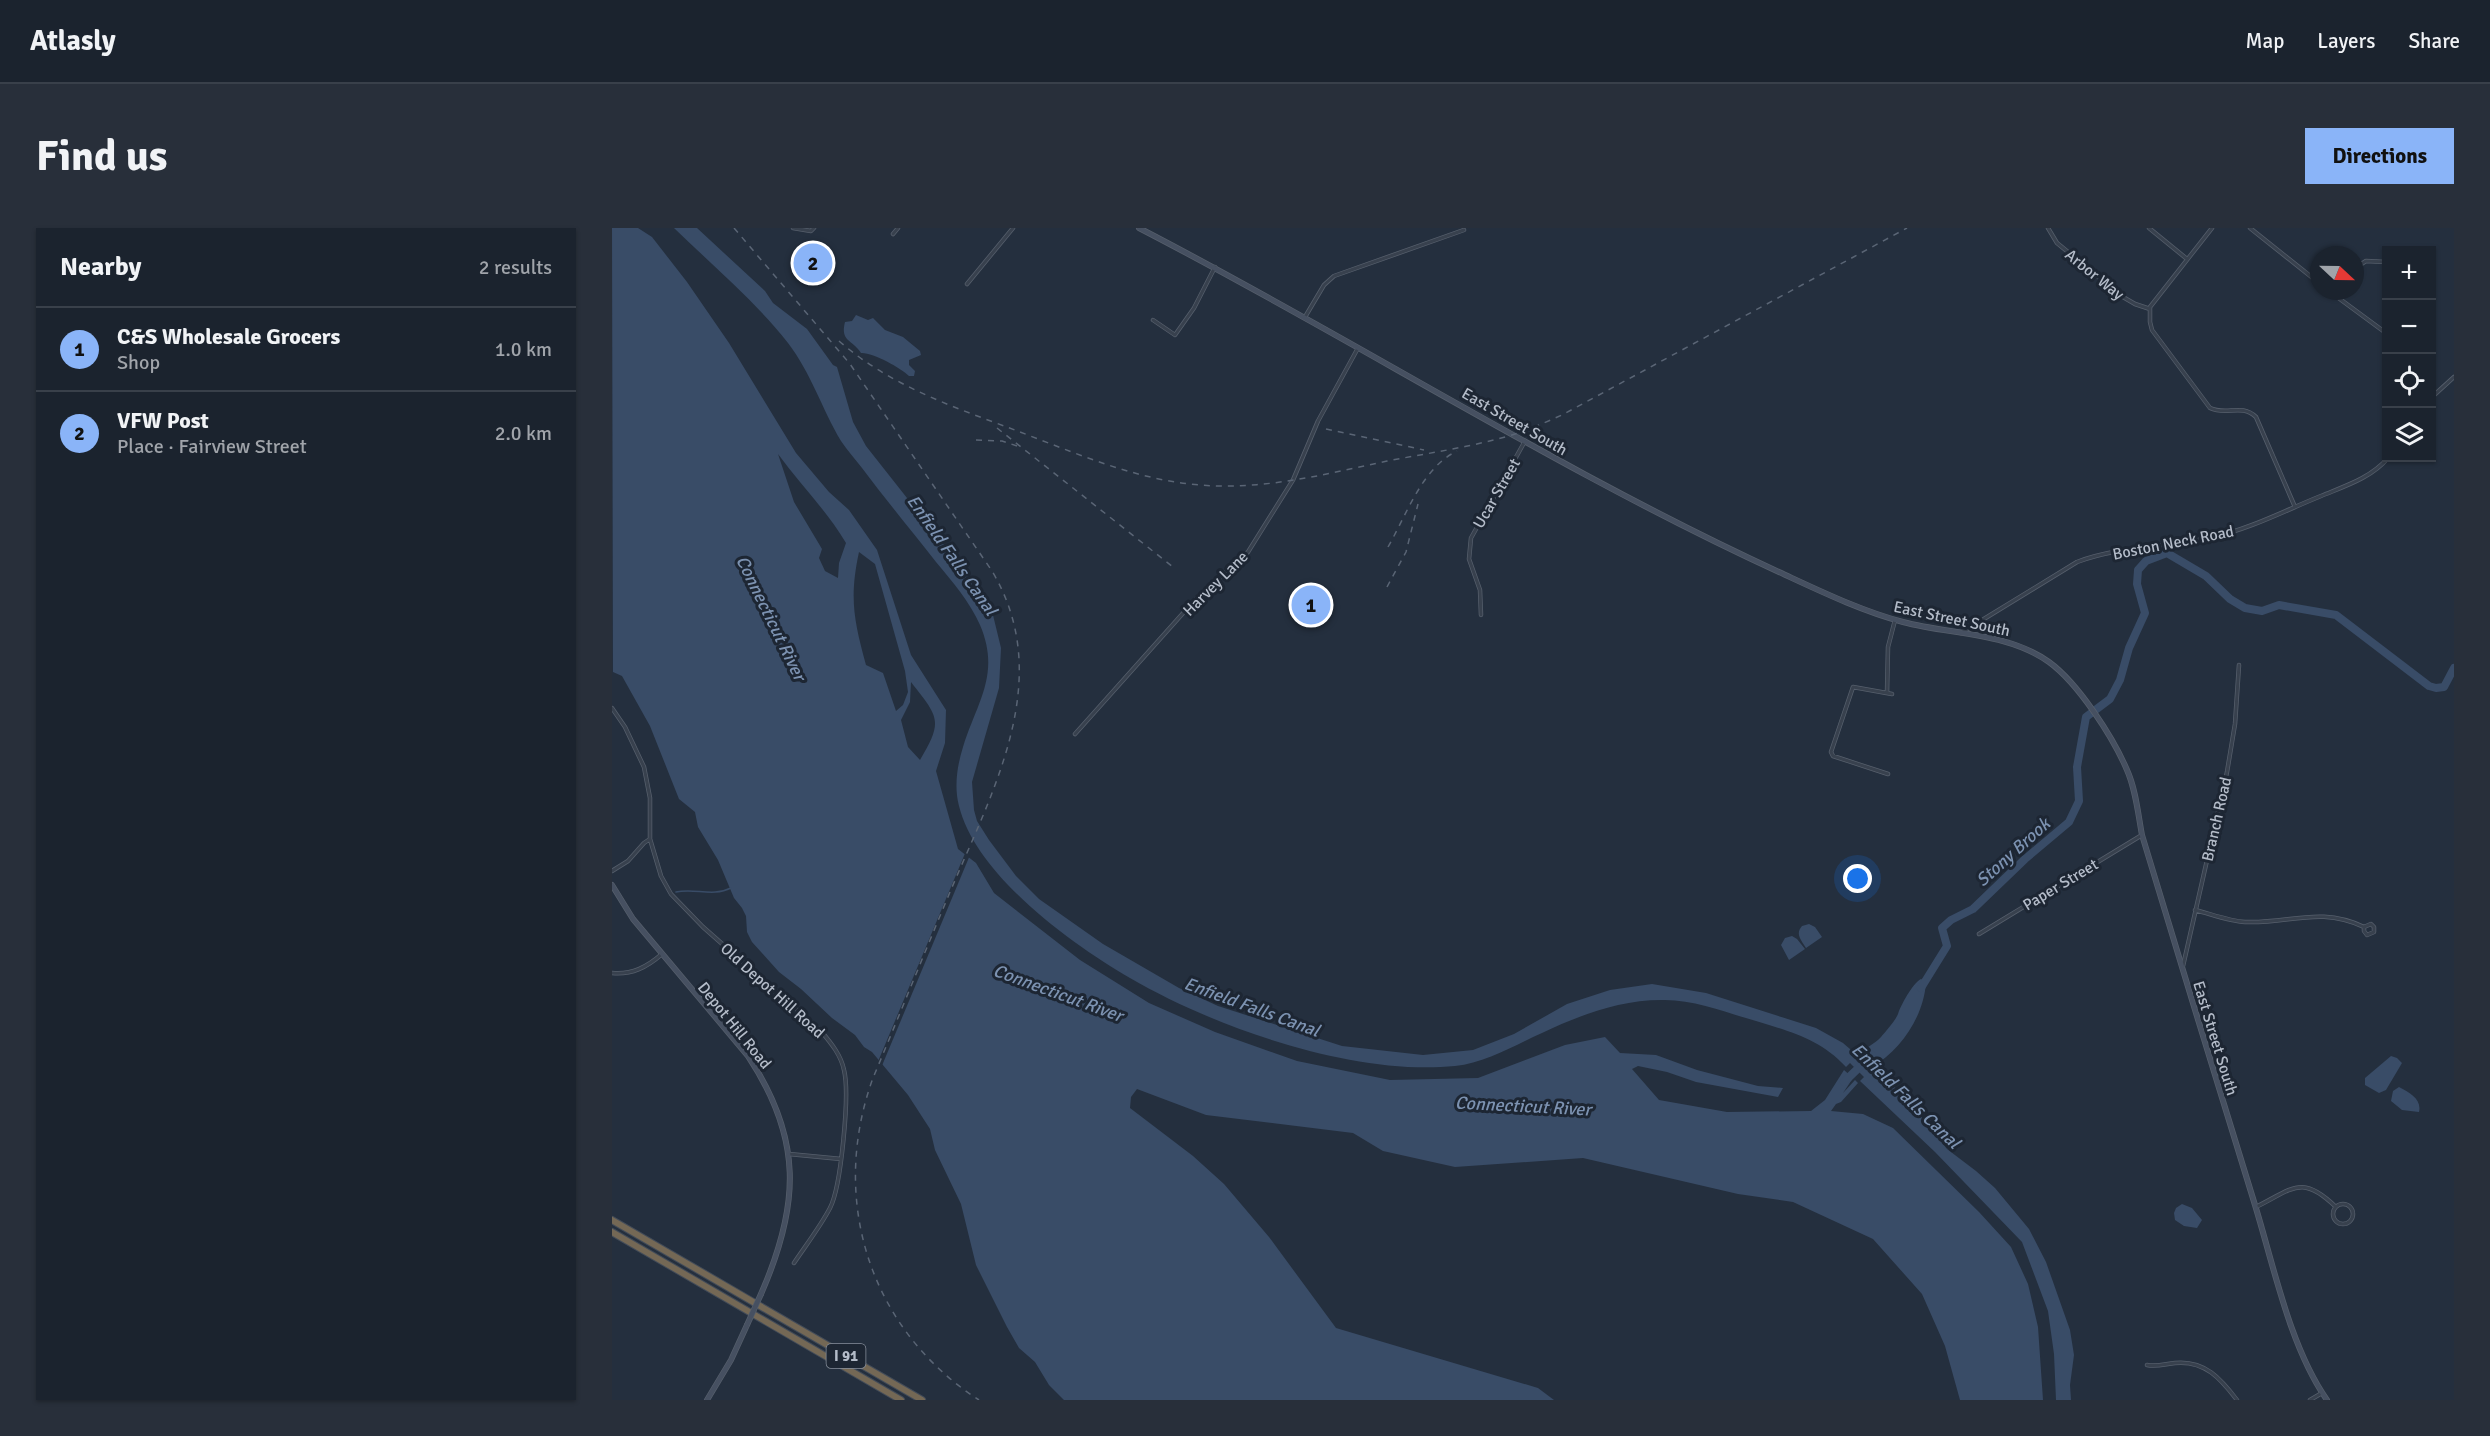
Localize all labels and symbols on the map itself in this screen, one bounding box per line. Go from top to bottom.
pin: 2 [794,240,832,285]
street label: Arbor Way [2061,245,2128,305]
north arrow [2310,246,2364,300]
street label: East Street South [1458,384,1571,460]
street label: Ucar Street [1469,455,1525,532]
water label: Enfield Falls Canal [902,490,1003,621]
street label: Boston Neck Road [2111,521,2236,565]
street label: Harvey Lane [1179,547,1253,621]
water label: Connecticut River [731,552,812,686]
pin: 1 [1292,582,1330,628]
street label: East Street South [1892,597,2012,641]
street label: Branch Road [2198,775,2236,863]
water label: Stony Brook [1971,812,2056,891]
street label: Paper Street [2019,854,2102,915]
your location [1843,864,1872,893]
street label: Old Depot Hill Road [717,938,829,1042]
water label: Connecticut River [990,959,1128,1027]
water label: Enfield Falls Canal [1181,972,1324,1042]
street label: Depot Hill Road [694,978,776,1072]
street label: East Street South [2188,979,2242,1098]
water label: Enfield Falls Canal [1847,1039,1966,1155]
water label: Connecticut River [1454,1091,1594,1121]
road number: I 91 [826,1344,866,1368]

